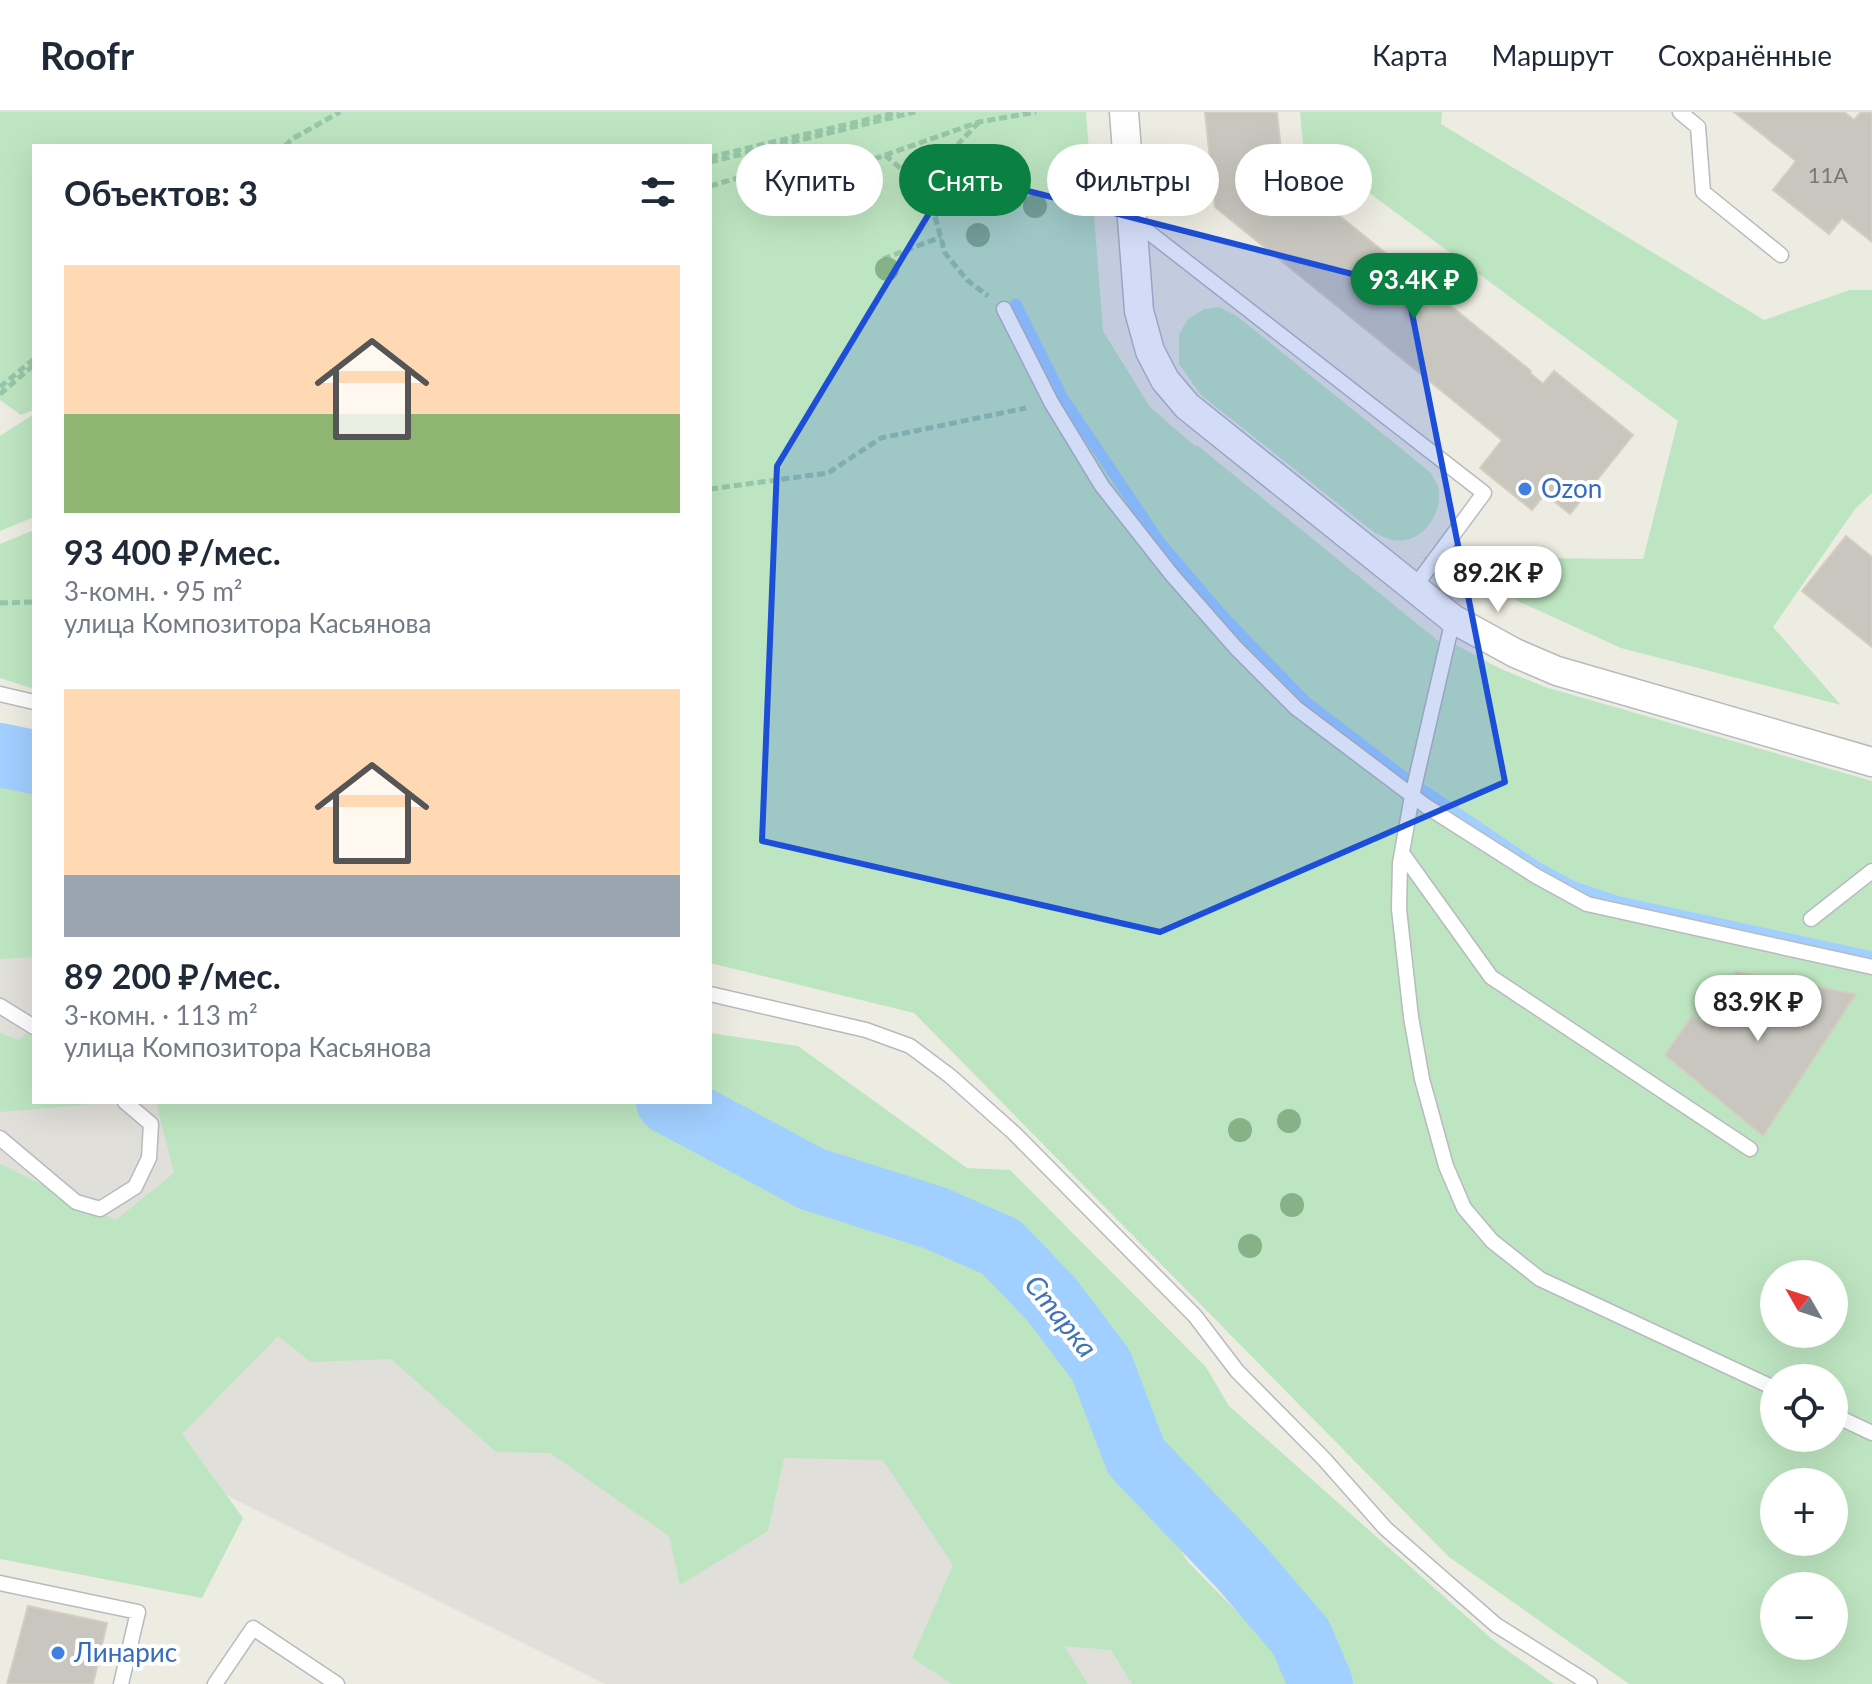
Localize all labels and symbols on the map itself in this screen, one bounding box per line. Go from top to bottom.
house number: 11А [1808,161,1848,188]
pin: 93.4K ₽ [1340,253,1488,321]
place label: Ozon [1541,472,1602,504]
marker: Ozon [1516,480,1534,498]
pin: 89.2K ₽ [1424,546,1572,614]
pin: 83.9K ₽ [1684,975,1832,1043]
north arrow [1760,1260,1848,1348]
water label: Старка [1018,1267,1105,1363]
place label: Линарис [73,1636,177,1668]
marker: Линарис [49,1644,67,1662]

